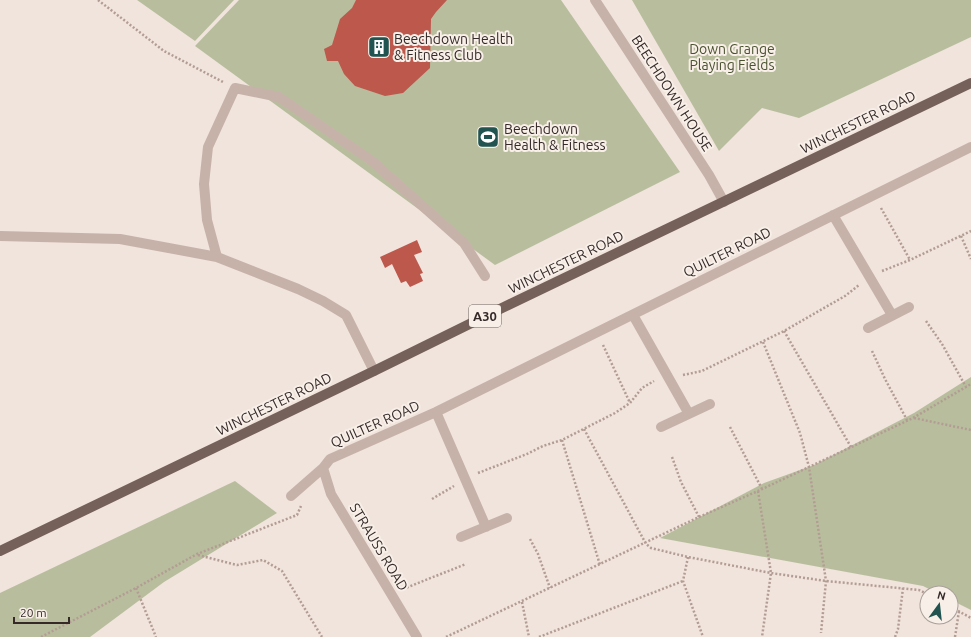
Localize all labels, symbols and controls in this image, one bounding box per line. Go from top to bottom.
place label: Beechdown Health & Fitness Club [394,31,513,63]
street label: BEECHDOWN HOUSE [629,32,716,154]
building icon: Beechdown Health & Fitness Club [366,34,392,60]
park label: Down Grange Playing Fields [689,41,775,73]
street label: WINCHESTER ROAD [798,87,918,157]
place label: Beechdown Health & Fitness [504,121,606,153]
sports icon: Beechdown Health & Fitness [475,124,501,150]
street label: QUILTER ROAD [680,224,774,280]
street label: WINCHESTER ROAD [506,227,626,297]
road number: A30 [469,305,501,327]
street label: WINCHESTER ROAD [214,369,334,439]
street label: QUILTER ROAD [328,397,422,451]
street label: STRAUSS ROAD [347,500,411,594]
north arrow [919,585,959,625]
text: N [936,588,947,602]
scale bar [14,599,69,625]
text: 20 m [20,606,47,619]

